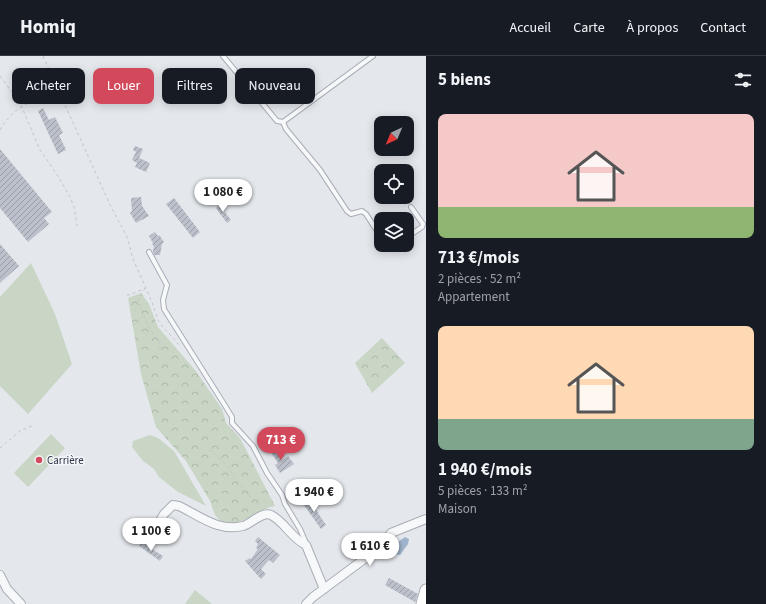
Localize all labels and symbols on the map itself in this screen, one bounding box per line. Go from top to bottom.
north arrow [374,116,414,156]
pin: 1 080 € [186,179,260,213]
pin: 713 € [253,427,309,461]
place label: Carrière [47,453,84,468]
marker: Carrière [34,455,44,465]
pin: 1 940 € [277,479,351,513]
pin: 1 100 € [114,518,188,552]
pin: 1 610 € [333,533,407,567]

